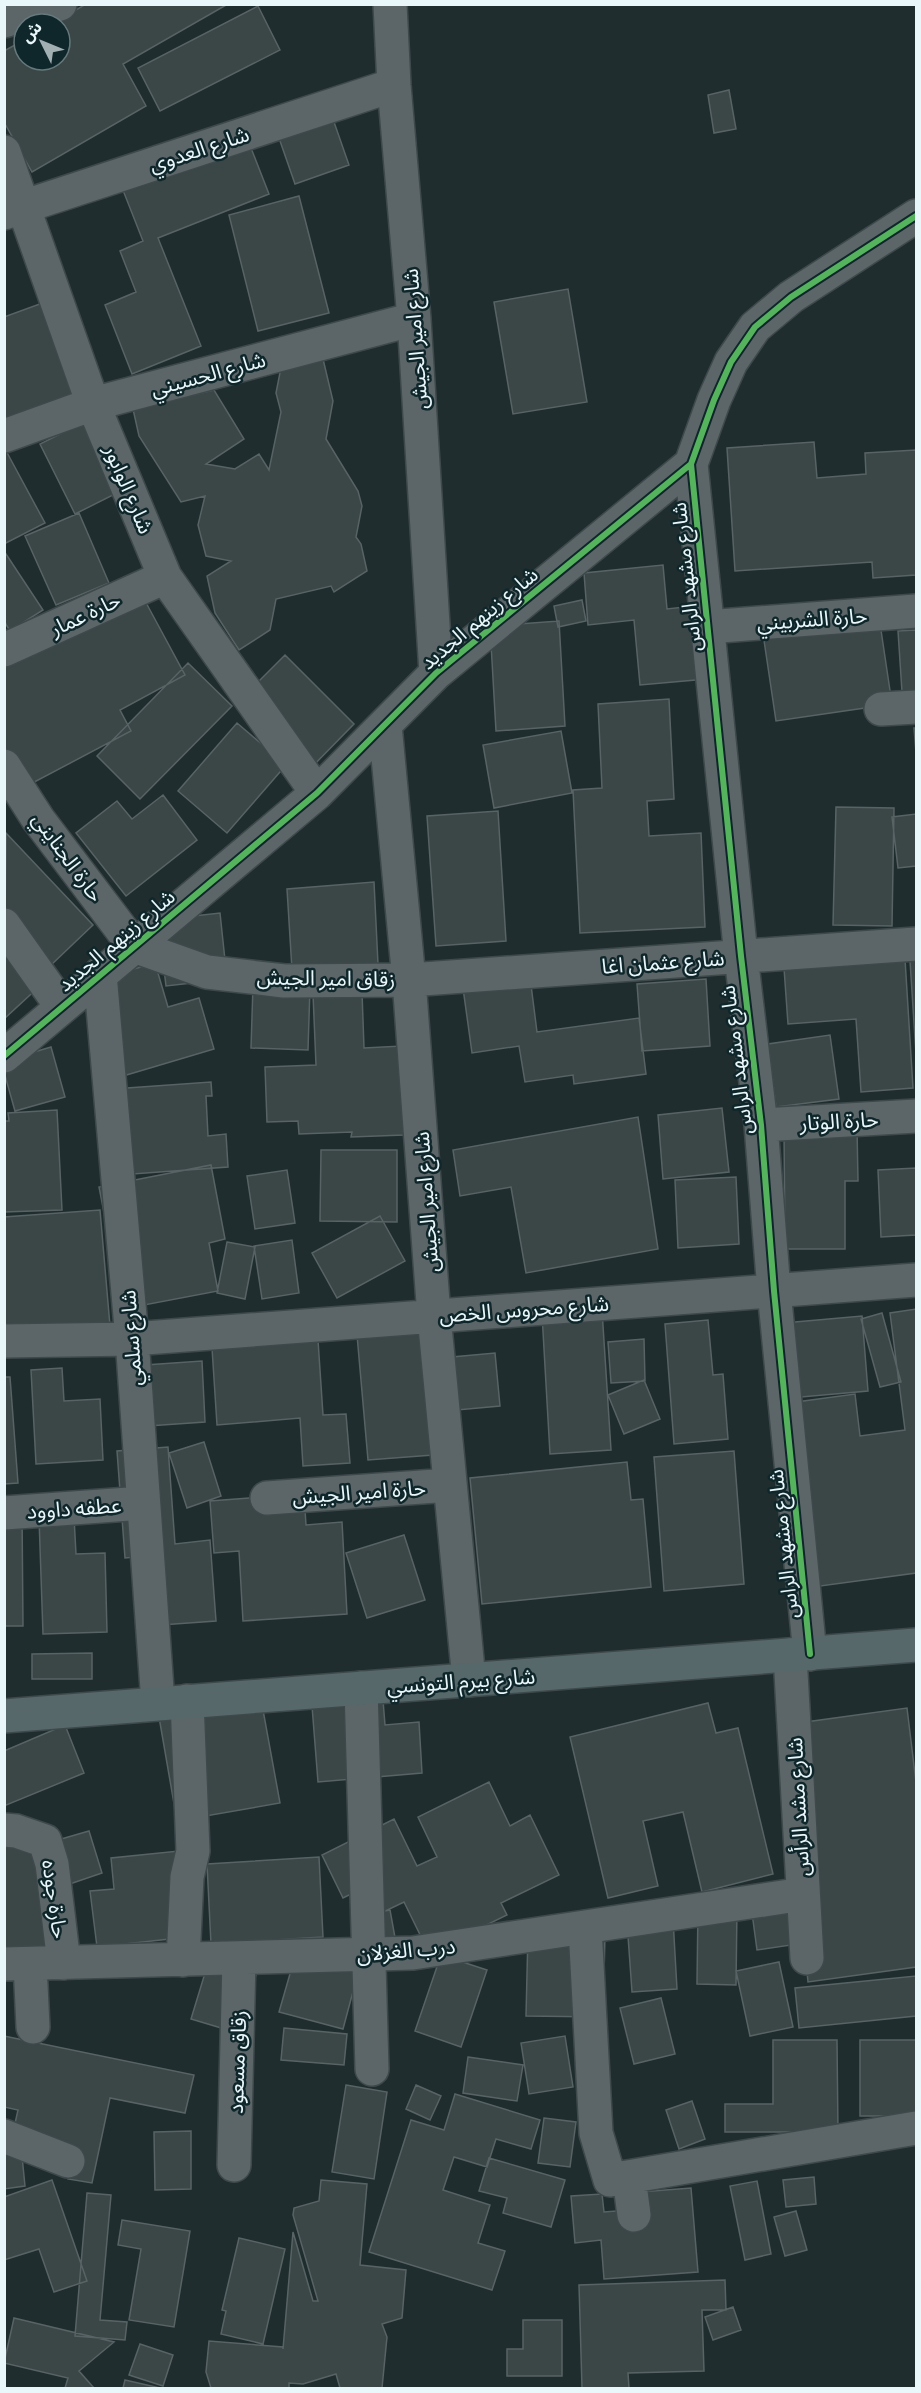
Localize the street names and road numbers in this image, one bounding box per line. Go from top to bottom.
street label: شارع العدوي [146,121,253,181]
street label: شارع امير الجيش [398,268,435,410]
street label: شارع الحسيني [148,347,269,405]
street label: شارع الوابور [96,440,159,538]
street label: شارع مشهد الراس [666,501,709,653]
street label: شارع زينهم الجديد [415,562,545,677]
street label: حارة عمار [45,587,124,642]
street label: حارة الشربيني [756,603,868,639]
street label: حارة الجنايني [24,807,109,909]
street label: شارع زينهم الجديد [52,884,182,999]
street label: شارع عثمان اغا [601,945,726,982]
street label: زقاق امير الجيش [256,964,396,992]
street label: شارع مشهد الراس [714,984,761,1136]
street label: حارة الوتار [798,1106,879,1136]
street label: شارع امير الجيش [409,1131,446,1273]
street label: شارع سلمي [115,1289,151,1387]
street label: شارع محروس الخص [438,1291,610,1330]
street label: شارع مشهد الراس [763,1468,806,1620]
street label: حارة امير الجيش [291,1475,427,1509]
street label: عطفه داوود [26,1492,122,1524]
street label: شارع بيرم التونسي [386,1663,536,1703]
street label: شارع مشد الرأس [782,1737,817,1877]
street label: حارة جوده [37,1858,73,1940]
street label: درب الغزلان [356,1933,456,1967]
street label: زقاق مسعود [223,2010,251,2114]

